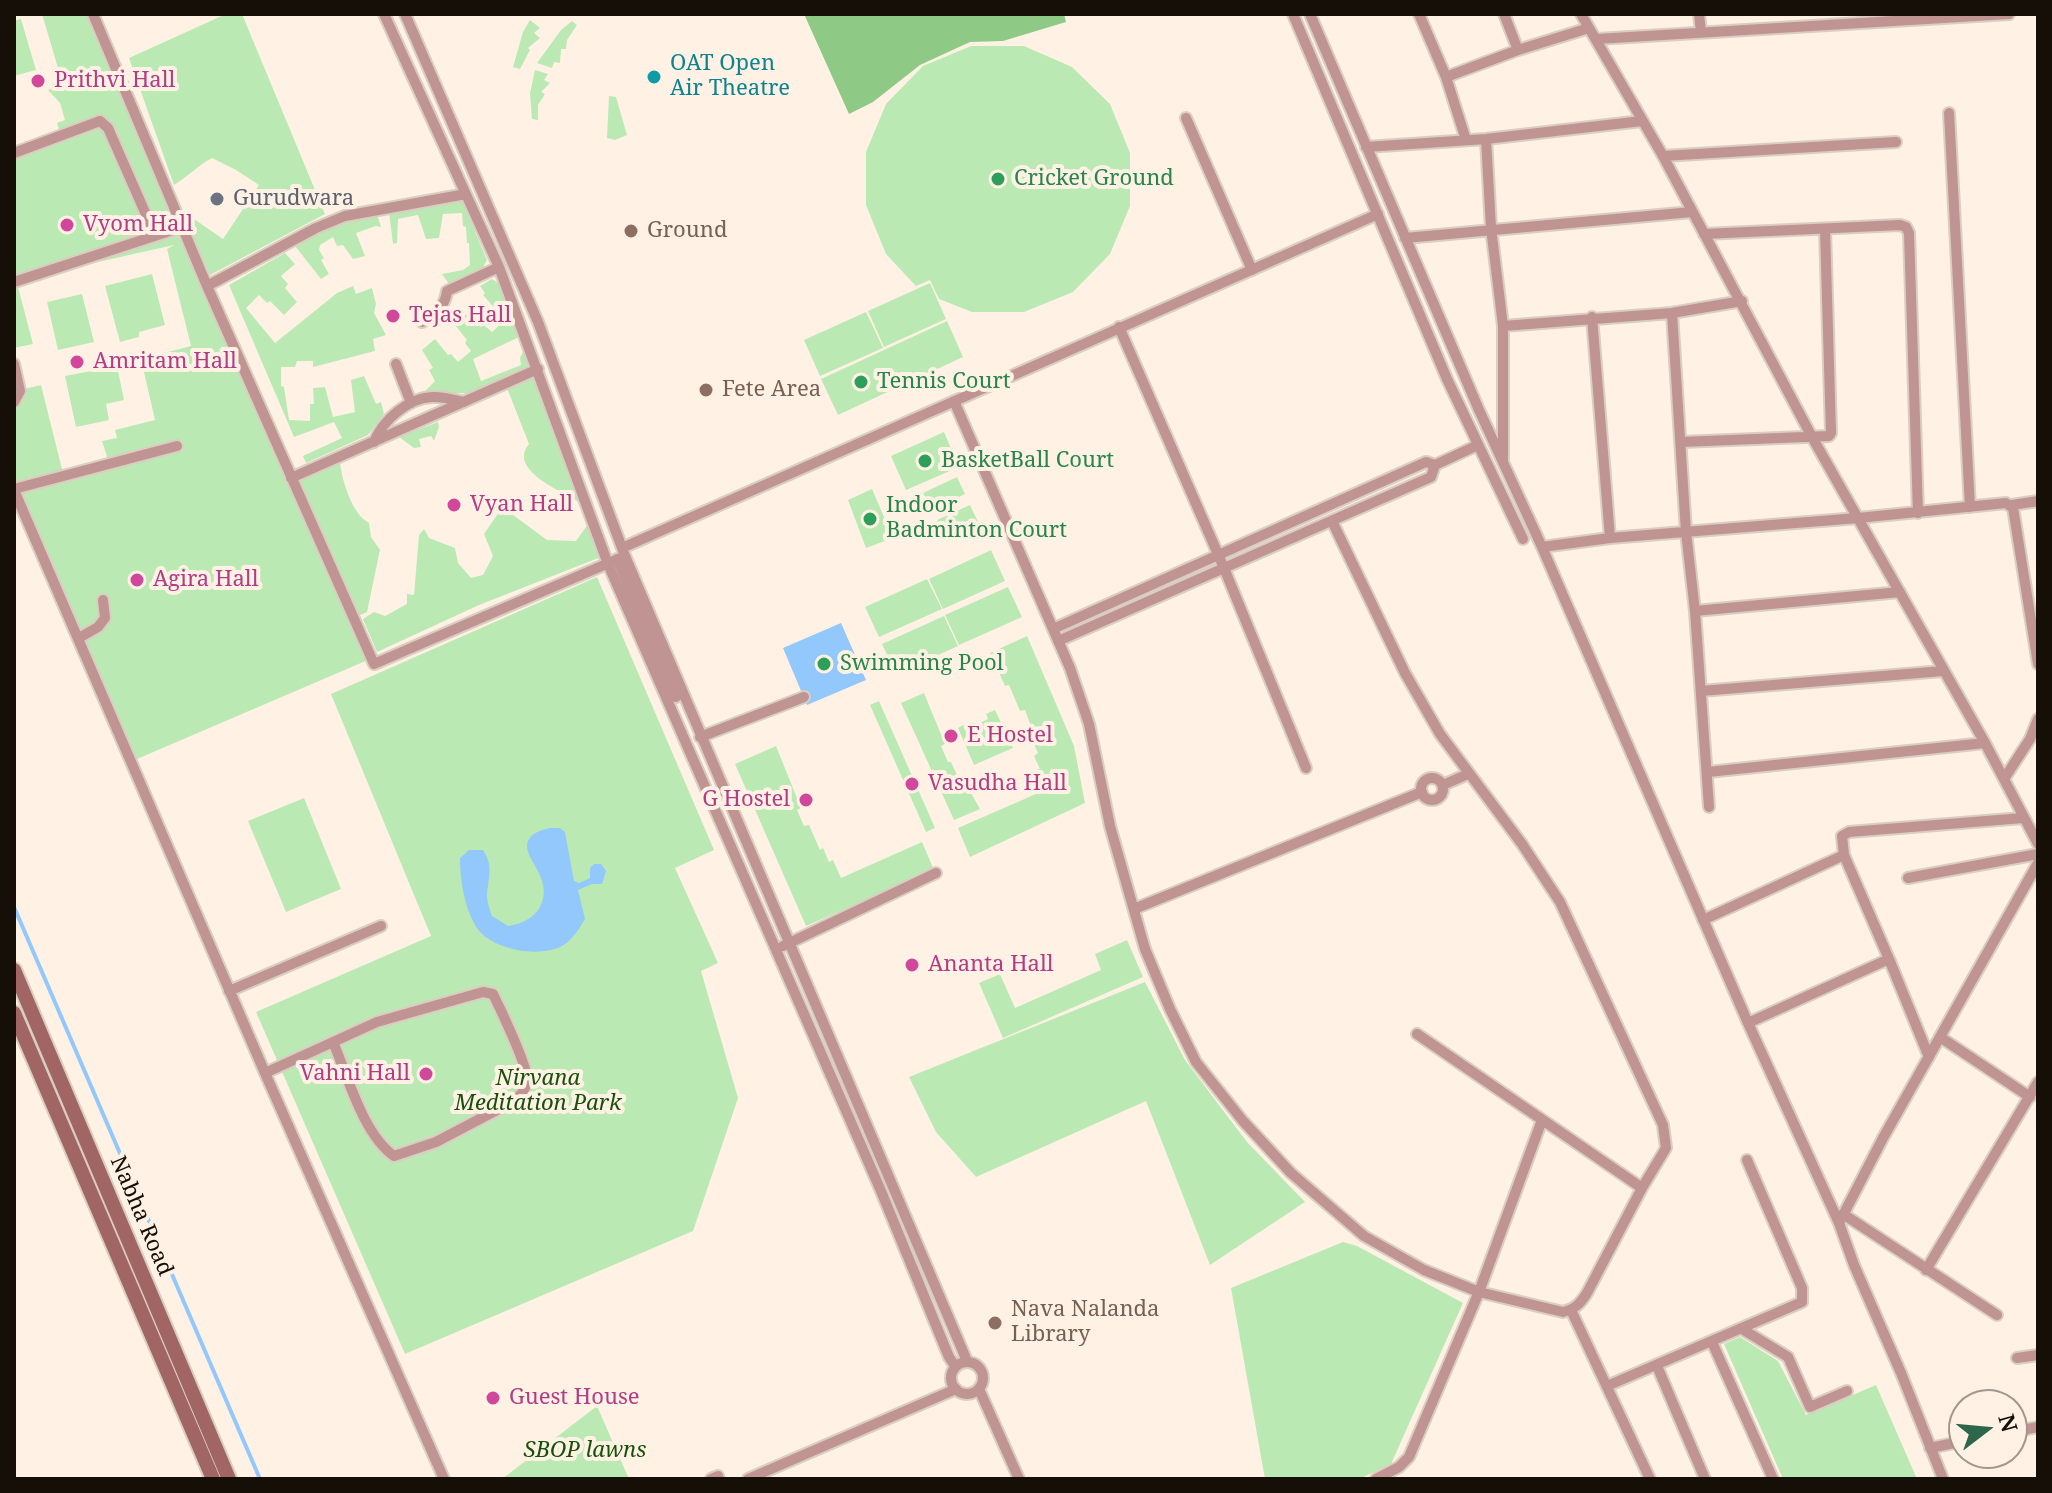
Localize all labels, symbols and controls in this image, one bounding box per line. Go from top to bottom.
place label: OAT Open Air Theatre [670,51,790,102]
place label: Prithvi Hall [54,68,175,94]
marker: OAT Open Air Theatre [645,68,663,86]
marker: Prithvi Hall [29,72,47,90]
place label: Cricket Ground [1014,166,1174,192]
marker: Cricket Ground [989,170,1007,188]
place label: Gurudwara [233,186,354,212]
marker: Gurudwara [208,190,226,208]
place label: Vyom Hall [83,212,193,238]
marker: Vyom Hall [58,216,76,234]
place label: Ground [647,218,727,244]
marker: Ground [622,222,640,240]
place label: Tejas Hall [409,303,511,329]
marker: Tejas Hall [384,307,402,325]
place label: Amritam Hall [93,349,237,375]
marker: Amritam Hall [68,353,86,371]
place label: Tennis Court [877,369,1010,395]
marker: Tennis Court [852,373,870,391]
place label: Fete Area [722,377,821,403]
marker: Fete Area [697,381,715,399]
place label: BasketBall Court [941,448,1114,474]
marker: BasketBall Court [916,452,934,470]
place label: Vyan Hall [470,492,573,518]
place label: Indoor Badminton Court [886,493,1067,544]
marker: Vyan Hall [445,496,463,514]
marker: Indoor Badminton Court [861,510,879,528]
place label: Agira Hall [153,567,258,593]
marker: Agira Hall [128,571,146,589]
place label: Swimming Pool [840,651,1004,677]
marker: Swimming Pool [815,655,833,673]
place label: E Hostel [967,723,1053,749]
marker: E Hostel [942,727,960,745]
place label: Vasudha Hall [928,771,1067,797]
marker: Vasudha Hall [903,775,921,793]
place label: G Hostel [702,787,790,813]
marker: G Hostel [797,791,815,809]
place label: Ananta Hall [928,952,1054,978]
marker: Ananta Hall [903,956,921,974]
place label: Vahni Hall [300,1061,410,1087]
marker: Vahni Hall [417,1065,435,1083]
park label: Nirvana Meditation Park [454,1066,622,1118]
street label: Nabha Road [104,1152,178,1280]
place label: Nava Nalanda Library [1011,1297,1159,1348]
marker: Nava Nalanda Library [986,1314,1004,1332]
place label: Guest House [509,1385,640,1411]
marker: Guest House [484,1389,502,1407]
north arrow [1948,1389,2028,1469]
text: N [1992,1410,2026,1435]
park label: SBOP lawns [524,1438,646,1464]

